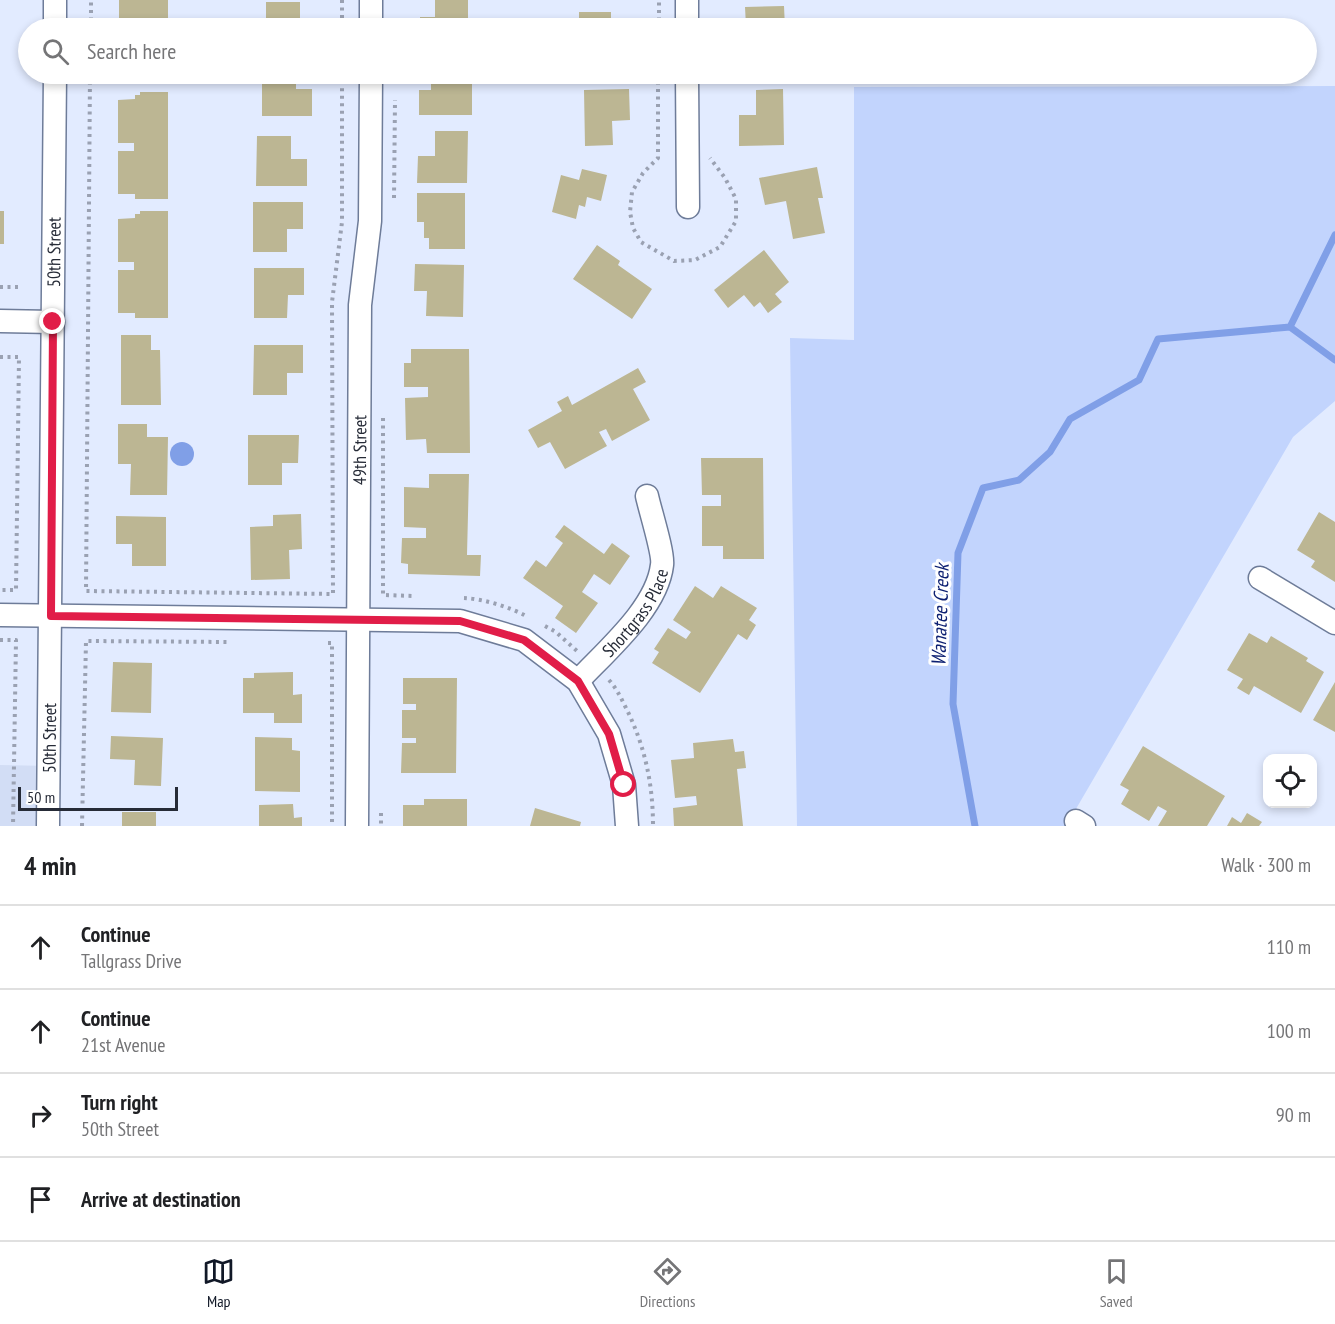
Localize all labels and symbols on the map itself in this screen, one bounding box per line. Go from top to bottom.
street label: 50th Street [42,217,65,287]
route end [39,308,65,334]
street label: 49th Street [347,415,371,485]
water label: Wanatee Creek [925,561,955,666]
street label: Shortgrass Place [597,567,673,661]
street label: 50th Street [37,703,61,773]
route start [610,771,636,797]
scale bar [18,784,178,812]

